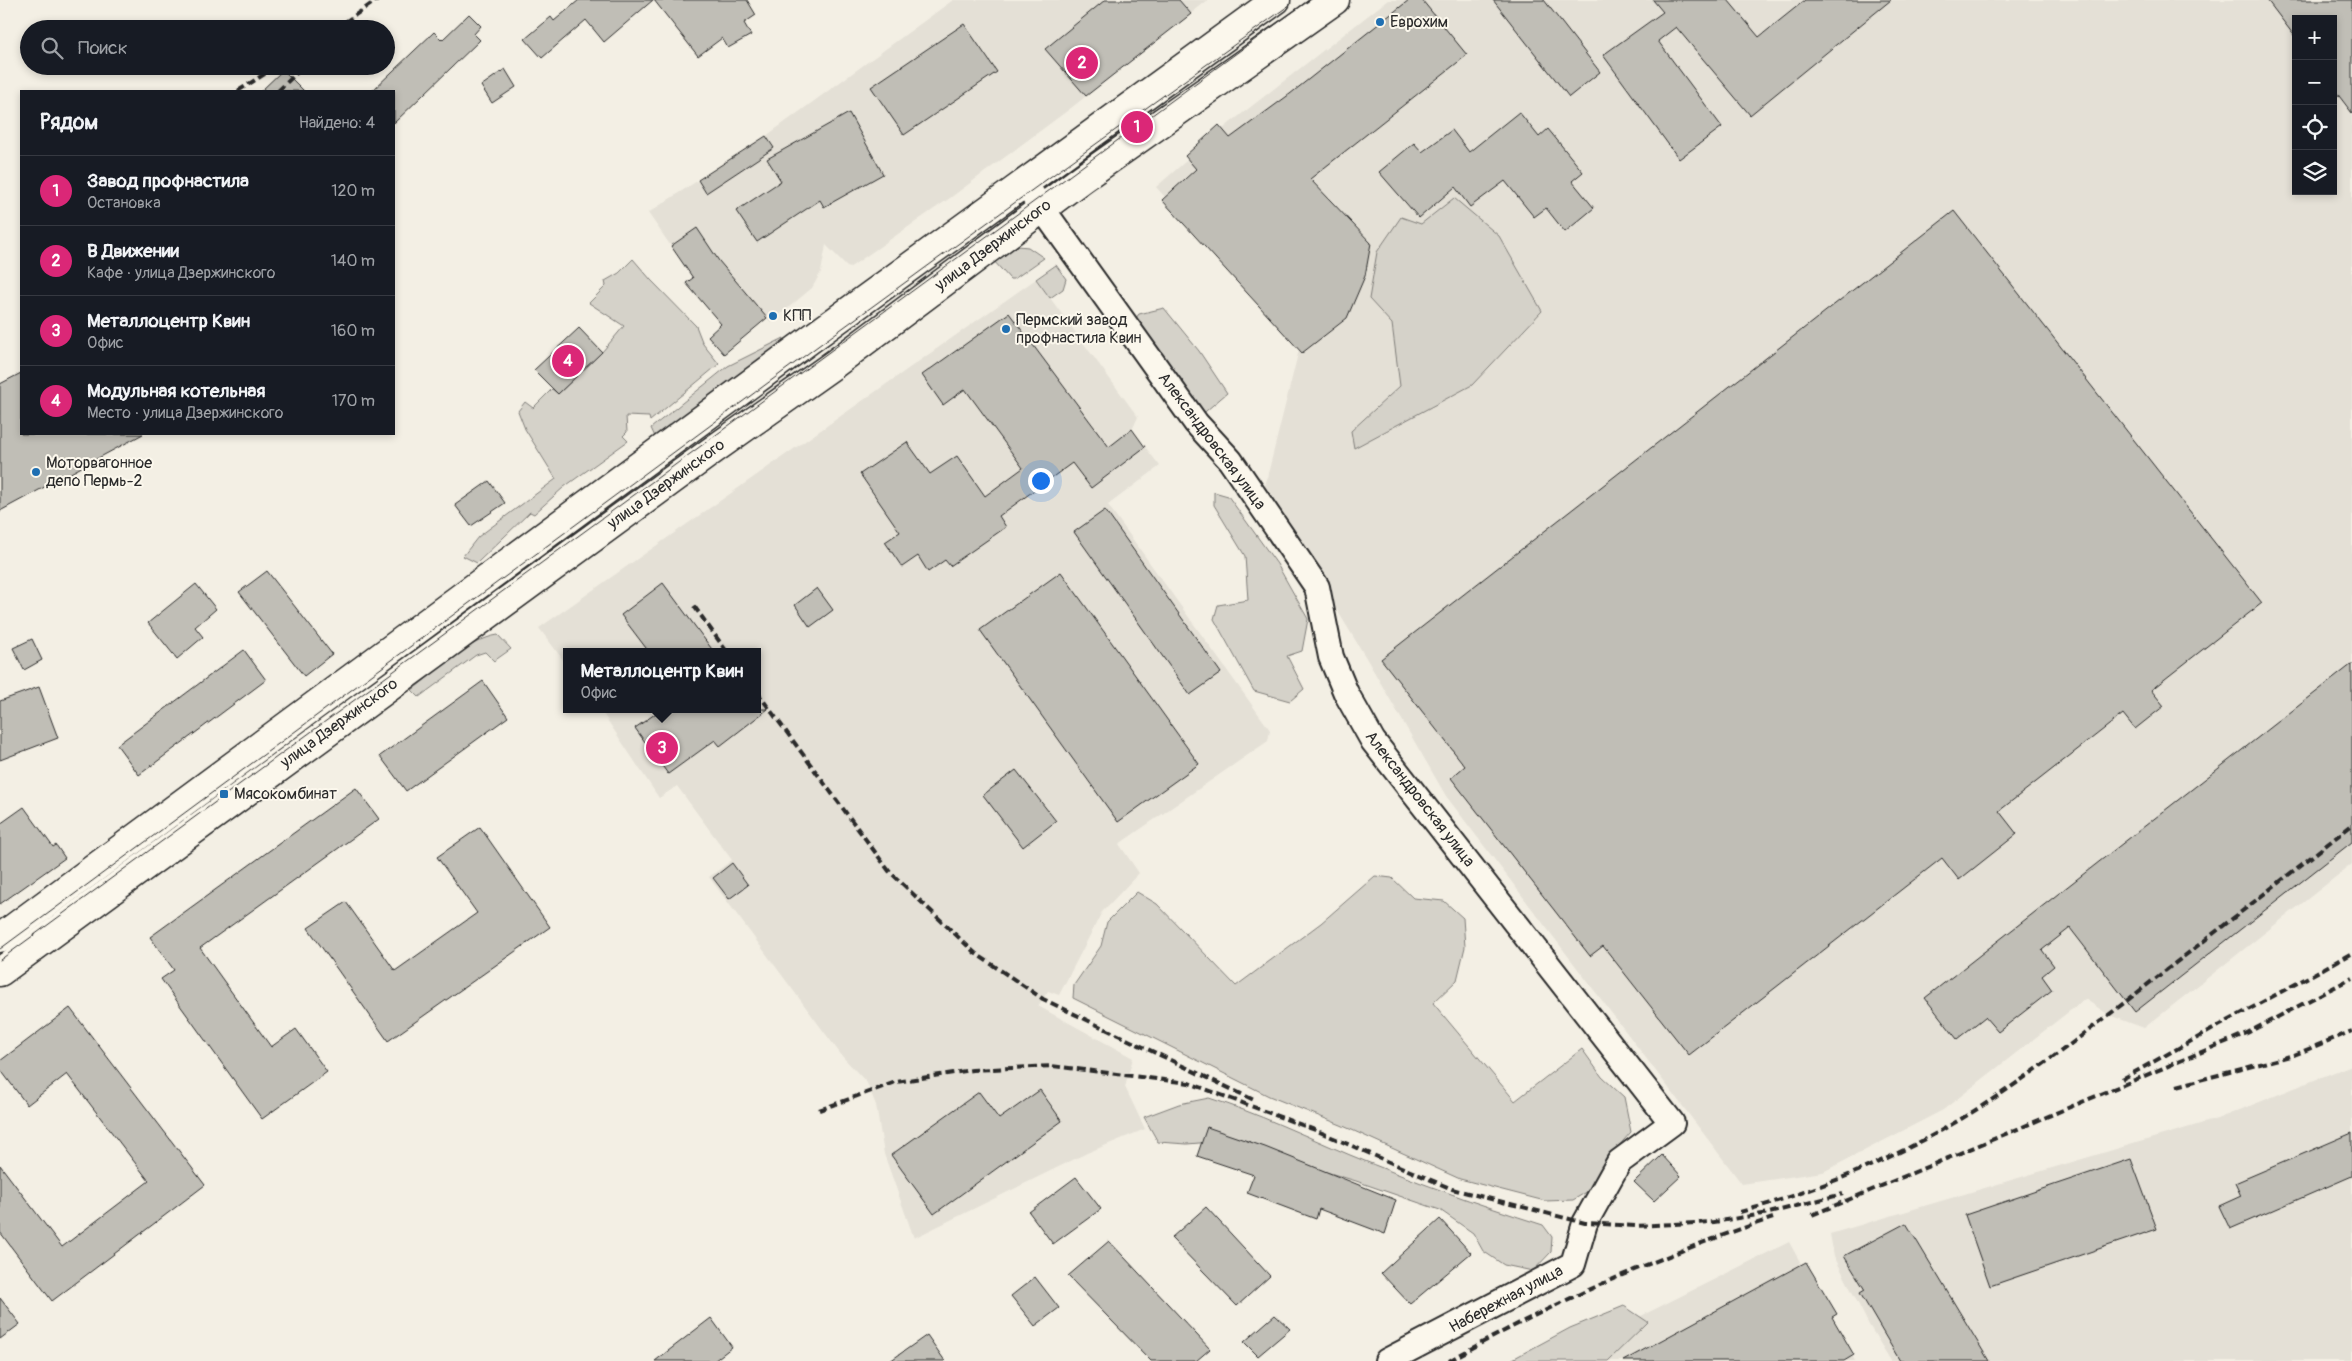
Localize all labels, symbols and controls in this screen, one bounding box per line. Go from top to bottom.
place label: Еврохим [1390,12,1448,32]
map controls [2292,15,2337,195]
button: + [2292,15,2337,60]
marker: Еврохим [1374,16,1386,28]
search box [20,20,395,75]
icon: search [38,34,66,62]
text: Поиск [78,36,128,60]
pin: 2 [1066,44,1098,82]
button: − [2292,60,2337,105]
button: locate [2292,105,2337,150]
pin: 1 [1121,108,1153,146]
text: Рядом [40,109,98,136]
text: Найдено: 4 [299,113,375,133]
button: layers [2292,150,2337,195]
text: Завод профнастила [87,169,249,193]
text: 1 [53,181,59,201]
text: 120 m [331,181,375,201]
text: Остановка [87,193,161,213]
street label: улица Дзержинского [930,195,1055,296]
text: В Движении [87,239,179,263]
text: 2 [52,251,60,271]
text: 140 m [331,251,375,271]
text: Кафе · улица Дзержинского [87,263,275,283]
place label: КПП [783,306,812,326]
text: Металлоцентр Квин [87,309,250,333]
marker: КПП [767,310,779,322]
place label: Пермский завод профнастила Квин [1016,310,1141,348]
text: 3 [52,321,60,341]
text: 160 m [331,321,375,341]
marker: Пермский завод профнастила Квин [1000,323,1012,335]
text: Офис [87,333,124,353]
pin: 4 [552,342,584,380]
street label: Александровская улица [1154,368,1270,514]
text: Модульная котельная [87,379,265,403]
text: 4 [51,391,61,411]
text: 170 m [332,391,375,411]
text: Место · улица Дзержинского [87,403,283,423]
street label: улица Дзержинского [603,434,729,534]
place label: Моторвагонное депо Пермь-2 [46,453,152,491]
marker: Моторвагонное депо Пермь-2 [30,466,42,478]
your location [1028,468,1054,494]
popup [563,648,761,713]
text: Металлоцентр Квин [580,659,744,683]
street label: улица Дзержинского [276,673,402,773]
text: Офис [580,683,617,703]
street label: Александровская улица [1361,727,1479,871]
pin: 3 [646,729,678,767]
place label: Мясокомбинат [234,784,337,804]
marker: Мясокомбинат [218,788,230,800]
street label: Набережная улица [1446,1261,1566,1337]

